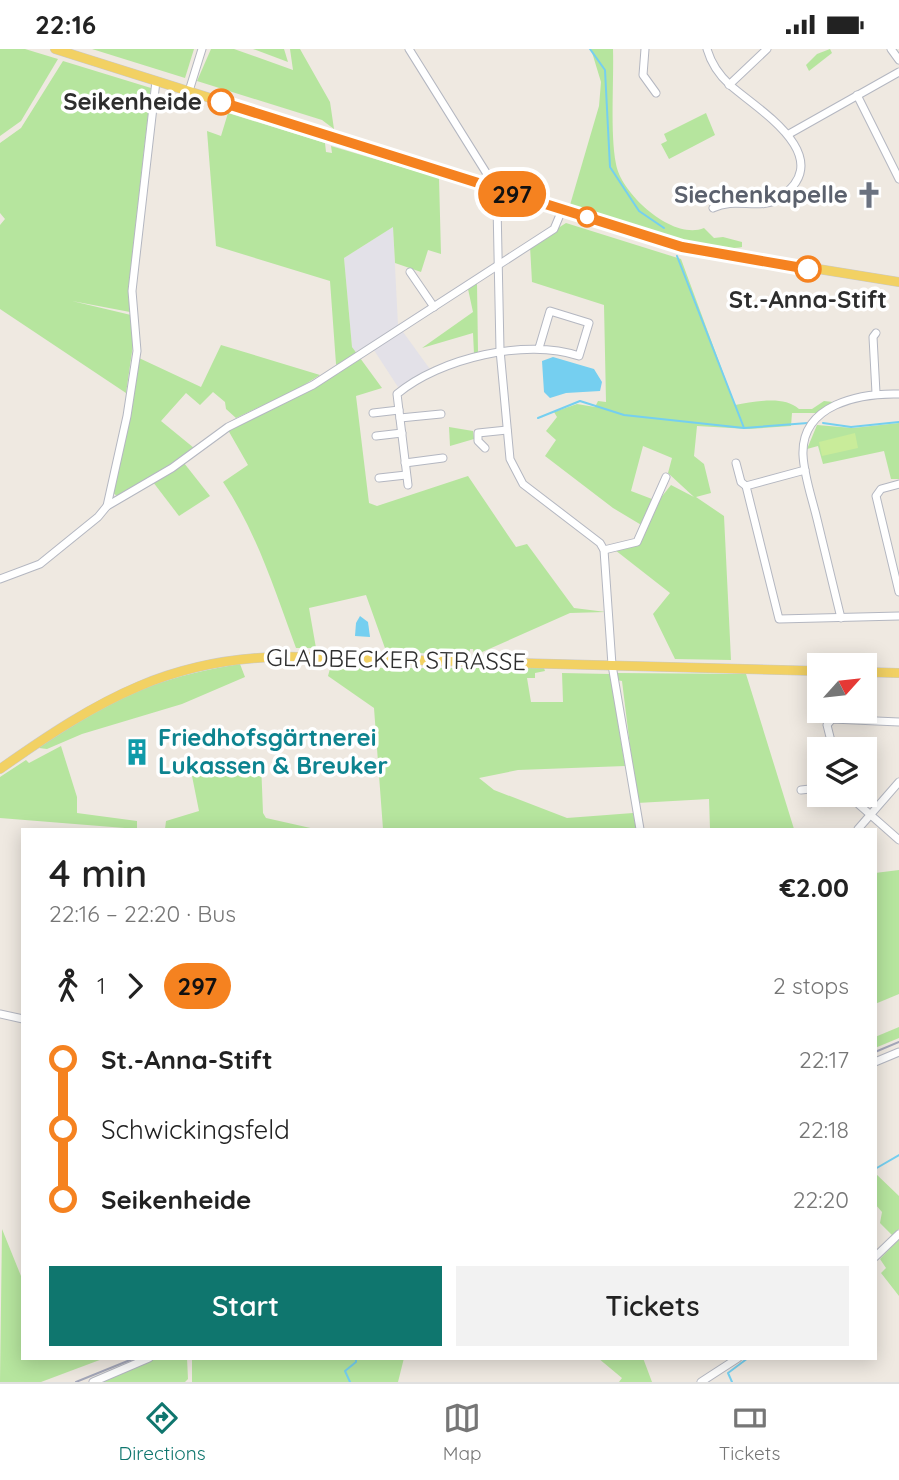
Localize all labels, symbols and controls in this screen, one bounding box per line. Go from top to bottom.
text: 22:16 [35,8,96,41]
place label: Seikenheide [63,86,202,116]
marker: Seikenheide [208,89,234,115]
line badge: 297 [472,171,552,217]
text: 297 [492,179,532,209]
place label: Siechenkapelle [674,179,848,209]
church icon: Siechenkapelle [854,180,884,210]
unlabelled marker [577,207,597,227]
marker: St.-Anna-Stift [795,256,821,282]
place label: St.-Anna-Stift [729,284,887,314]
street label: GLADBECKER STRASSE [266,642,526,676]
north arrow [807,653,877,723]
map controls [807,653,877,807]
place label: Friedhofsgärtnerei Lukassen & Breuker [158,722,388,780]
building icon: Friedhofsgärtnerei Lukassen & Breuker [122,737,152,767]
button: layers [807,737,877,807]
text: 4 min [49,849,147,897]
text: €2.00 [780,871,849,904]
text: 22:16 – 22:20 · Bus [49,899,236,928]
icon: walk [49,967,87,1005]
icon: forward [116,967,154,1005]
text: 1 [97,971,106,1000]
text: 297 [178,971,217,1001]
text: 2 stops [773,971,849,1000]
text: St.-Anna-Stift [101,1043,273,1076]
text: 22:17 [799,1045,849,1074]
text: Schwickingsfeld [101,1113,290,1146]
text: 22:18 [798,1115,849,1144]
text: Seikenheide [101,1183,251,1216]
text: 22:20 [793,1185,849,1214]
button: Start [49,1266,442,1346]
button: Tickets [456,1266,849,1346]
tab: Directions [119,1399,206,1465]
tab: Map [443,1399,482,1465]
tab: Tickets [719,1399,780,1465]

